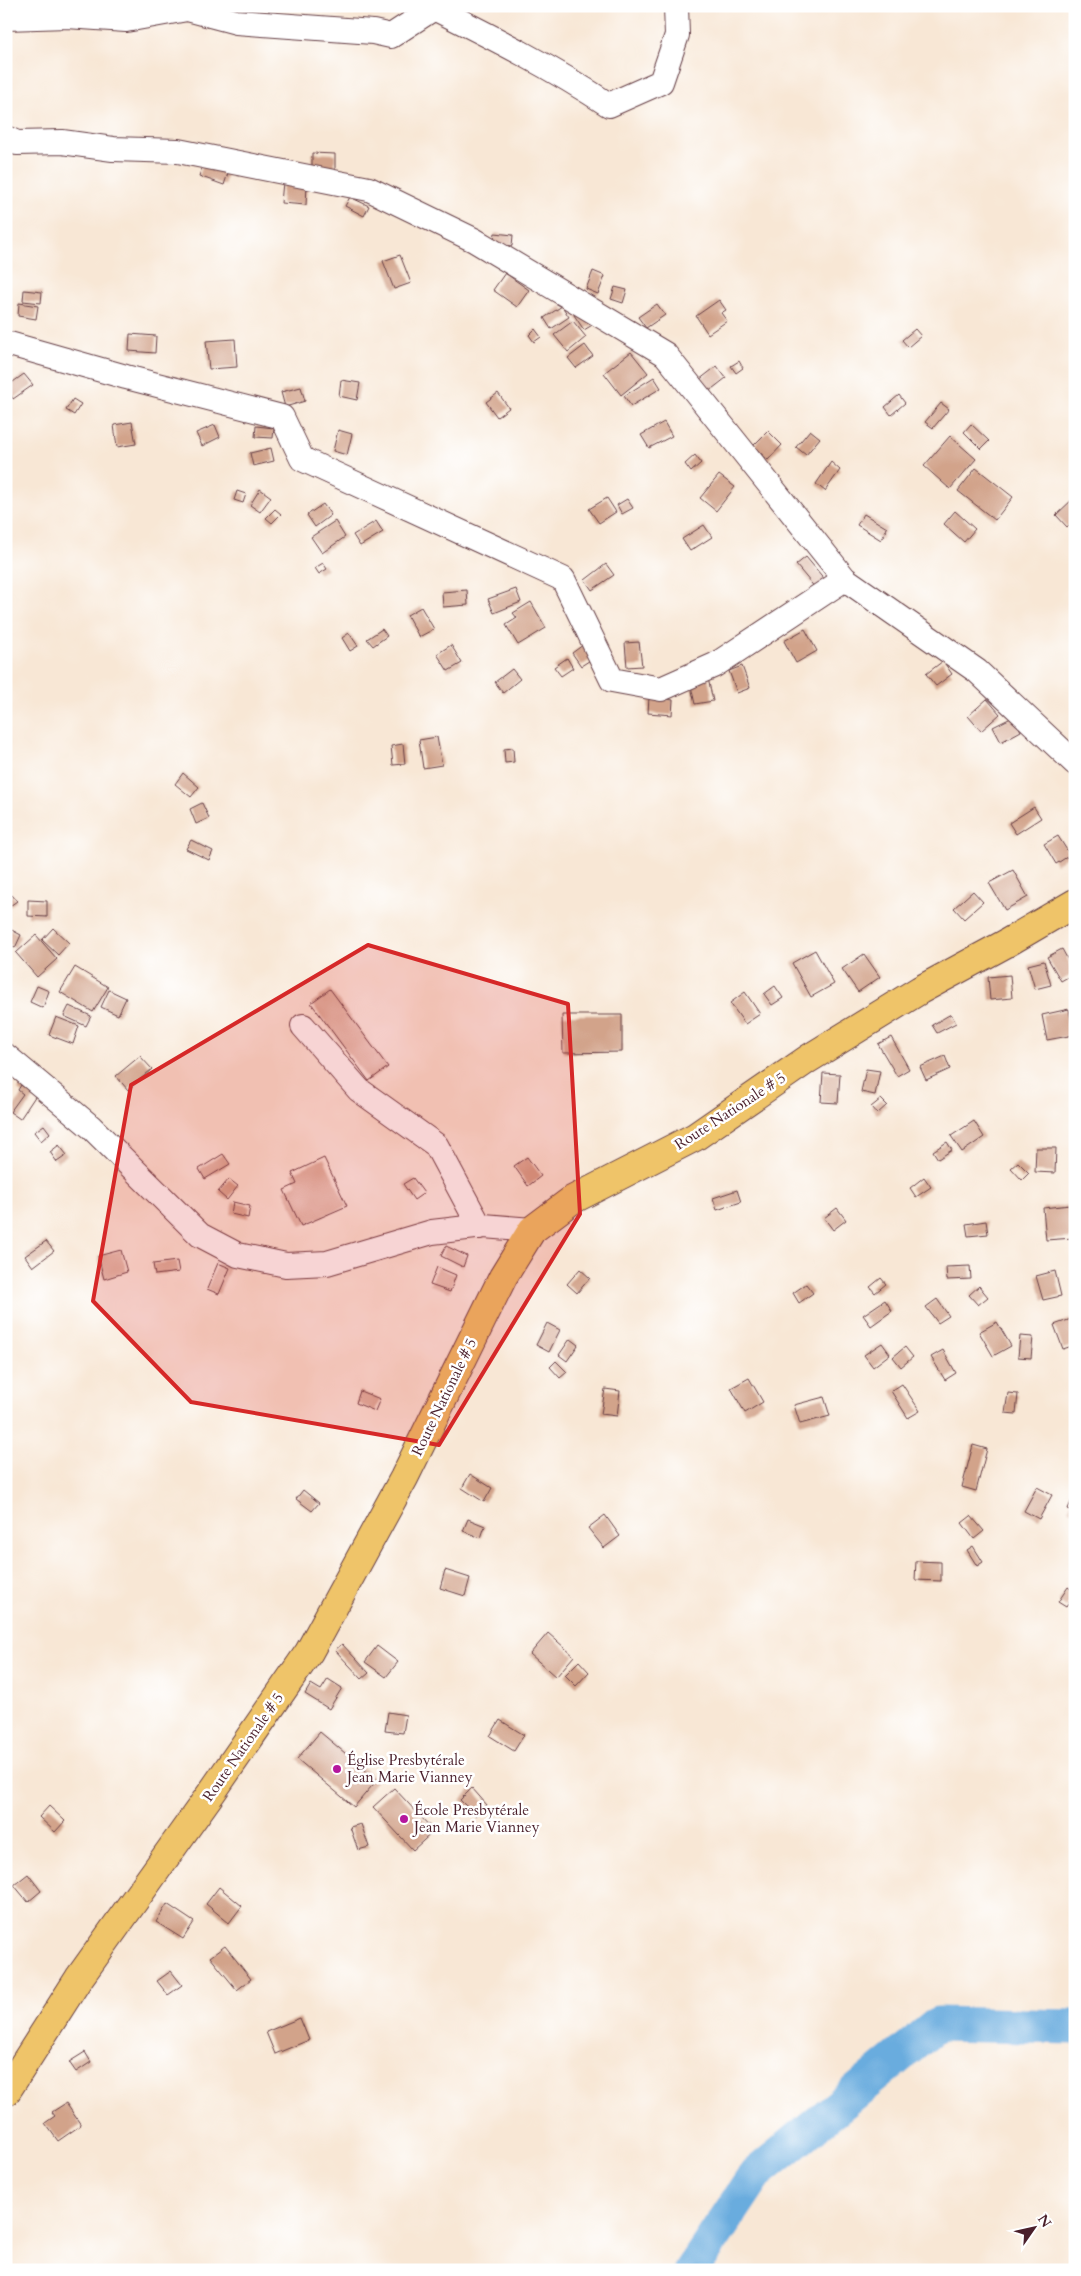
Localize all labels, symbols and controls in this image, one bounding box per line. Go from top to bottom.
street label: Route Nationale # 5 [671,1068,789,1154]
street label: Route Nationale # 5 [407,1335,481,1459]
street label: Route Nationale # 5 [198,1689,288,1805]
place label: Église Presbytérale Jean Marie Vianney [345,1750,473,1787]
marker: Église Presbytérale Jean Marie Vianney [331,1763,343,1775]
place label: École Presbytérale Jean Marie Vianney [412,1800,540,1837]
marker: École Presbytérale Jean Marie Vianney [398,1813,410,1825]
north arrow [1008,2204,1058,2254]
text: N [1033,2211,1056,2231]

